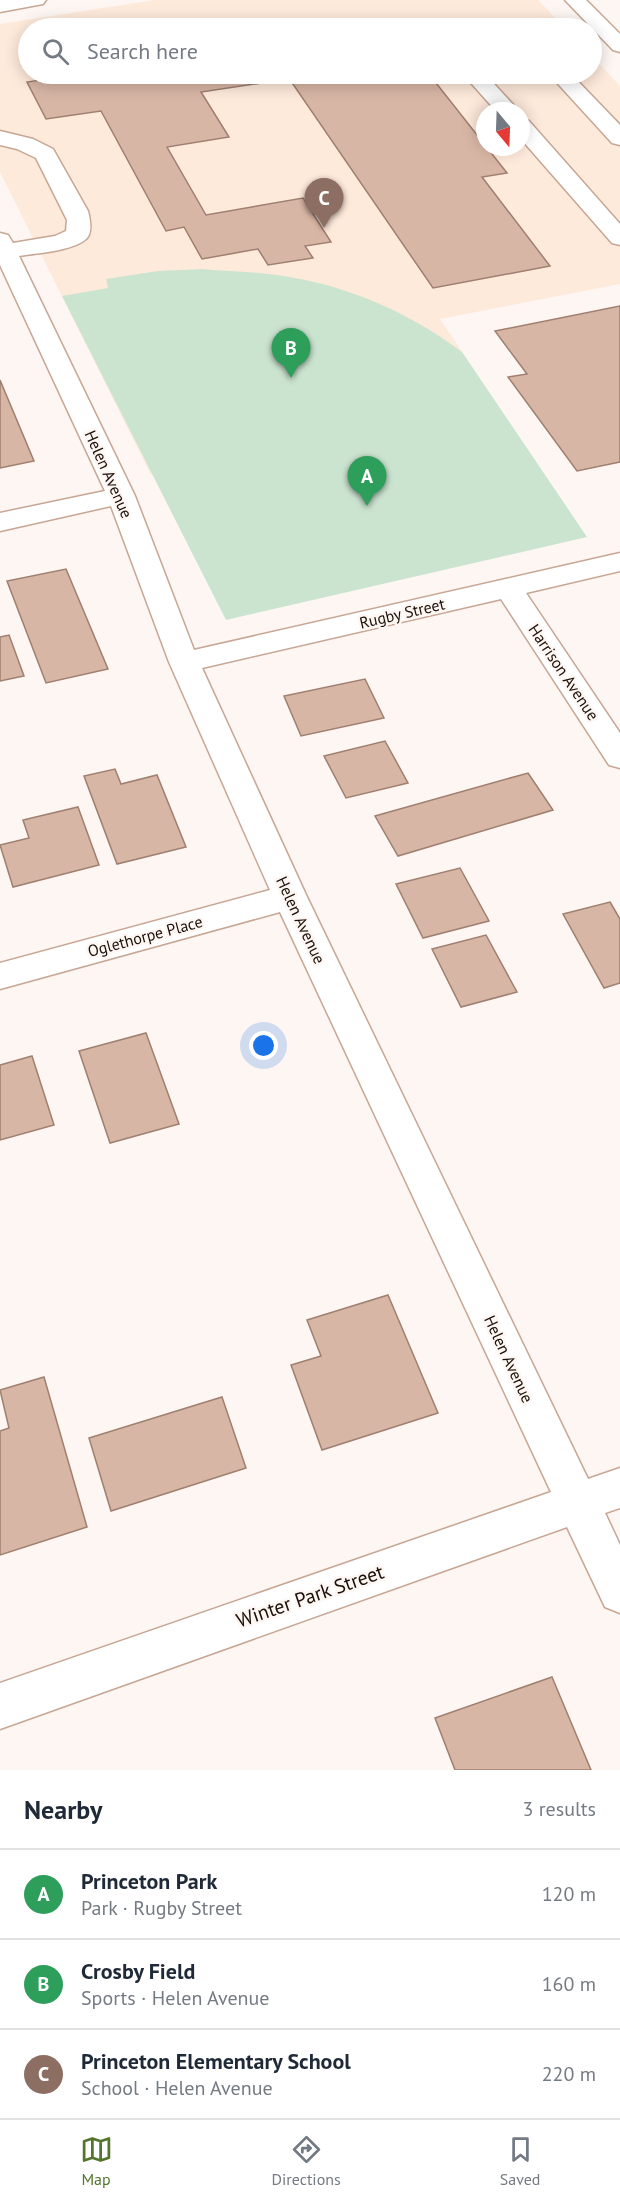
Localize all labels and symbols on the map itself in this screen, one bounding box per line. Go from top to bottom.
north arrow [476,102,530,156]
pin: C [304,178,344,228]
pin: B [272,328,310,378]
street label: Helen Avenue [81,427,137,521]
pin: A [348,456,386,506]
street label: Rugby Street [357,593,447,633]
street label: Harrison Avenue [524,620,604,724]
street label: Helen Avenue [272,873,330,967]
street label: Oglethorpe Place [85,911,205,961]
your location [249,1031,278,1060]
street label: Helen Avenue [480,1312,538,1406]
street label: Winter Park Street [233,1559,387,1633]

